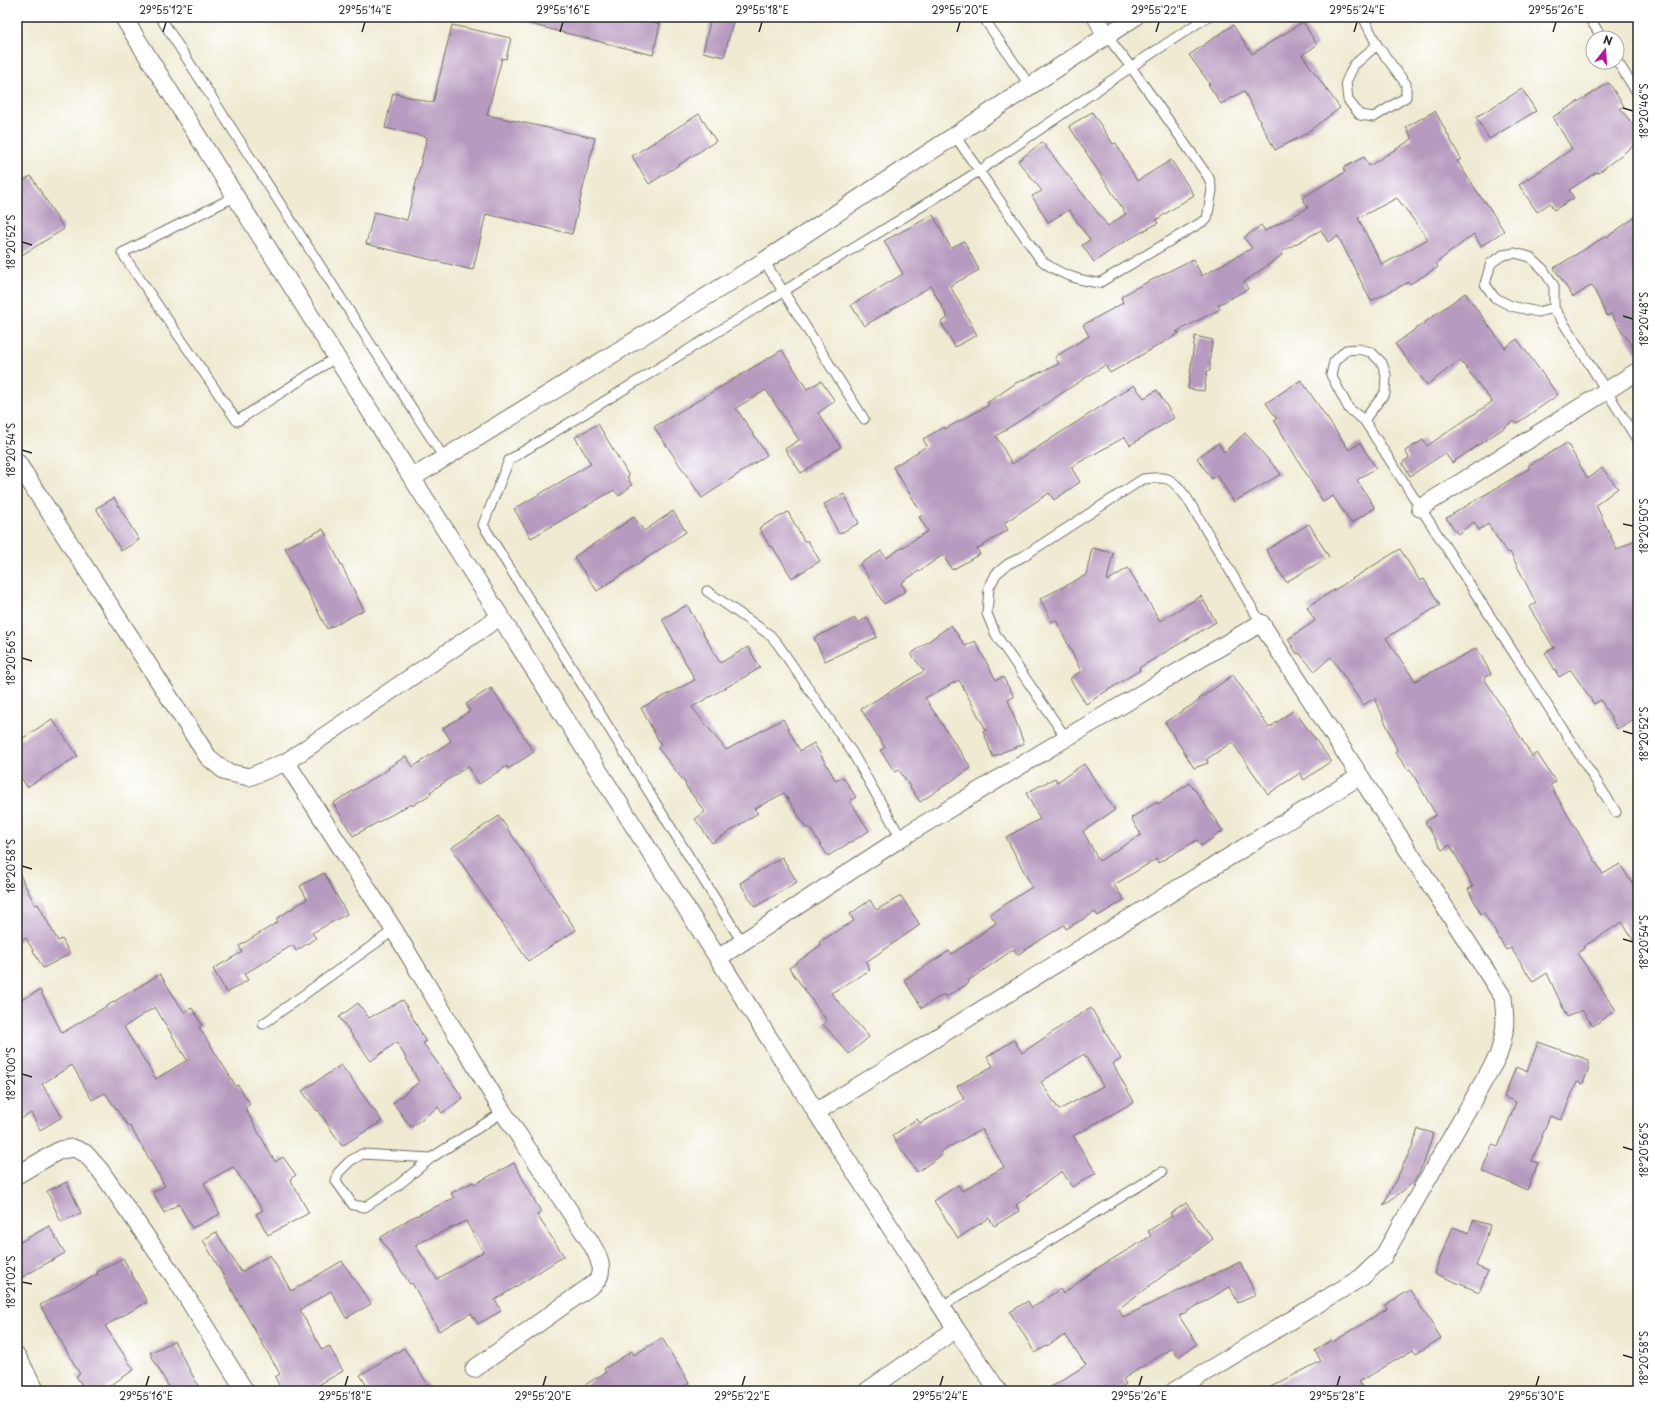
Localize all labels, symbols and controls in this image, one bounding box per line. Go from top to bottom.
text: 29°55'12"E [139,2,193,17]
text: 29°55'14"E [338,2,392,17]
text: 29°55'16"E [536,2,590,17]
text: 29°55'18"E [735,2,789,17]
text: 29°55'20"E [932,2,988,17]
text: 29°55'22"E [1131,2,1187,17]
text: 29°55'24"E [1329,2,1385,17]
text: 29°55'26"E [1528,2,1584,17]
north arrow [1585,30,1625,70]
text: N [1601,31,1615,49]
text: 18°20'46"S [1636,83,1651,139]
text: 18°20'52"S [3,215,18,269]
text: 18°20'48"S [1636,292,1651,346]
text: 18°20'54"S [3,423,18,477]
text: 18°20'50"S [1636,498,1651,554]
text: 18°20'56"S [3,631,18,686]
text: 18°20'52"S [1636,707,1651,761]
text: 18°20'58"S [3,839,18,893]
text: 18°20'54"S [1636,915,1651,969]
text: 18°21'00"S [3,1047,18,1101]
text: 18°20'56"S [1636,1123,1651,1178]
text: 18°21'02"S [3,1255,18,1309]
text: 18°20'58"S [1636,1331,1651,1385]
text: 29°55'16"E [119,1388,173,1403]
text: 29°55'18"E [318,1388,372,1403]
text: 29°55'20"E [515,1388,571,1403]
text: 29°55'22"E [714,1388,770,1403]
text: 29°55'24"E [912,1388,968,1403]
text: 29°55'26"E [1111,1388,1167,1403]
text: 29°55'28"E [1309,1388,1365,1403]
text: 29°55'30"E [1508,1388,1564,1403]

